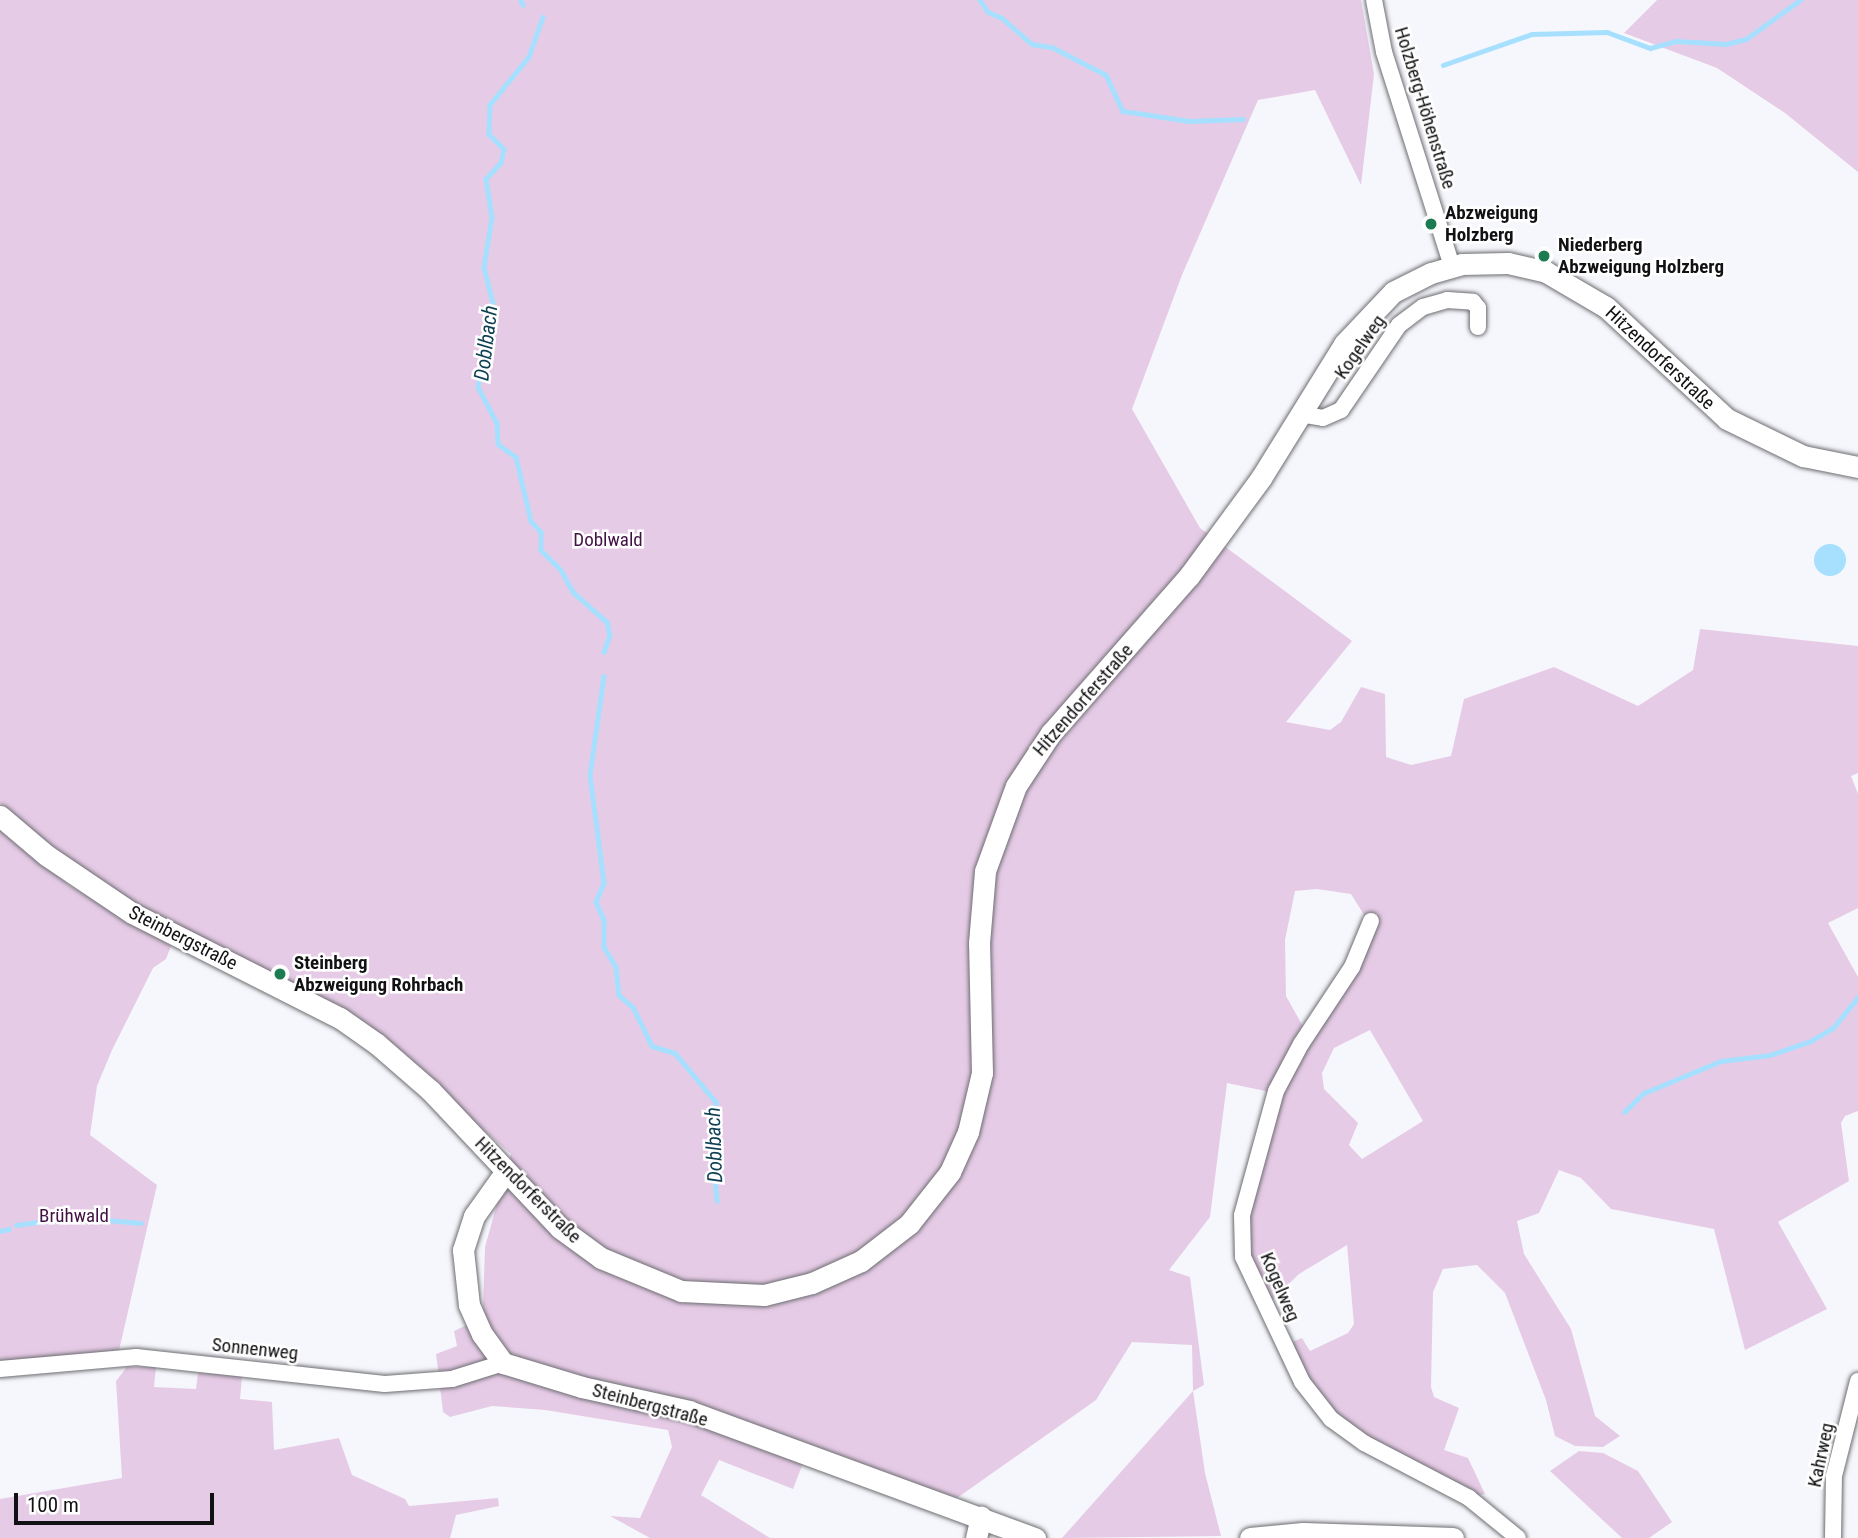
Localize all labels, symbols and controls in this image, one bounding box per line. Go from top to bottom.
street label: Holzberg-Höhenstraße [1390,24,1460,192]
place label: Abzweigung Holzberg [1445,202,1538,246]
marker: Abzweigung Holzberg [1423,216,1439,232]
place label: Niederberg Abzweigung Holzberg [1558,234,1724,278]
marker: Niederberg Abzweigung Holzberg [1536,248,1552,264]
street label: Hitzendorferstraße [1601,302,1719,414]
water label: Doblbach [469,304,503,382]
street label: Kogelweg [1330,311,1390,383]
park label: Doblwald [573,529,643,551]
street label: Hitzendorferstraße [1028,639,1138,761]
street label: Steinbergstraße [125,901,241,975]
place label: Steinberg Abzweigung Rohrbach [294,952,463,996]
marker: Steinberg Abzweigung Rohrbach [272,966,288,982]
water label: Doblbach [700,1107,728,1183]
street label: Hitzendorferstraße [470,1132,586,1248]
park label: Brühwald [39,1205,109,1227]
street label: Kogelweg [1255,1249,1305,1325]
street label: Sonnenweg [211,1333,299,1365]
street label: Steinbergstraße [590,1379,710,1431]
street label: Kahrweg [1803,1421,1839,1489]
scale bar [18,1478,217,1522]
text: 100 m [27,1493,79,1517]

